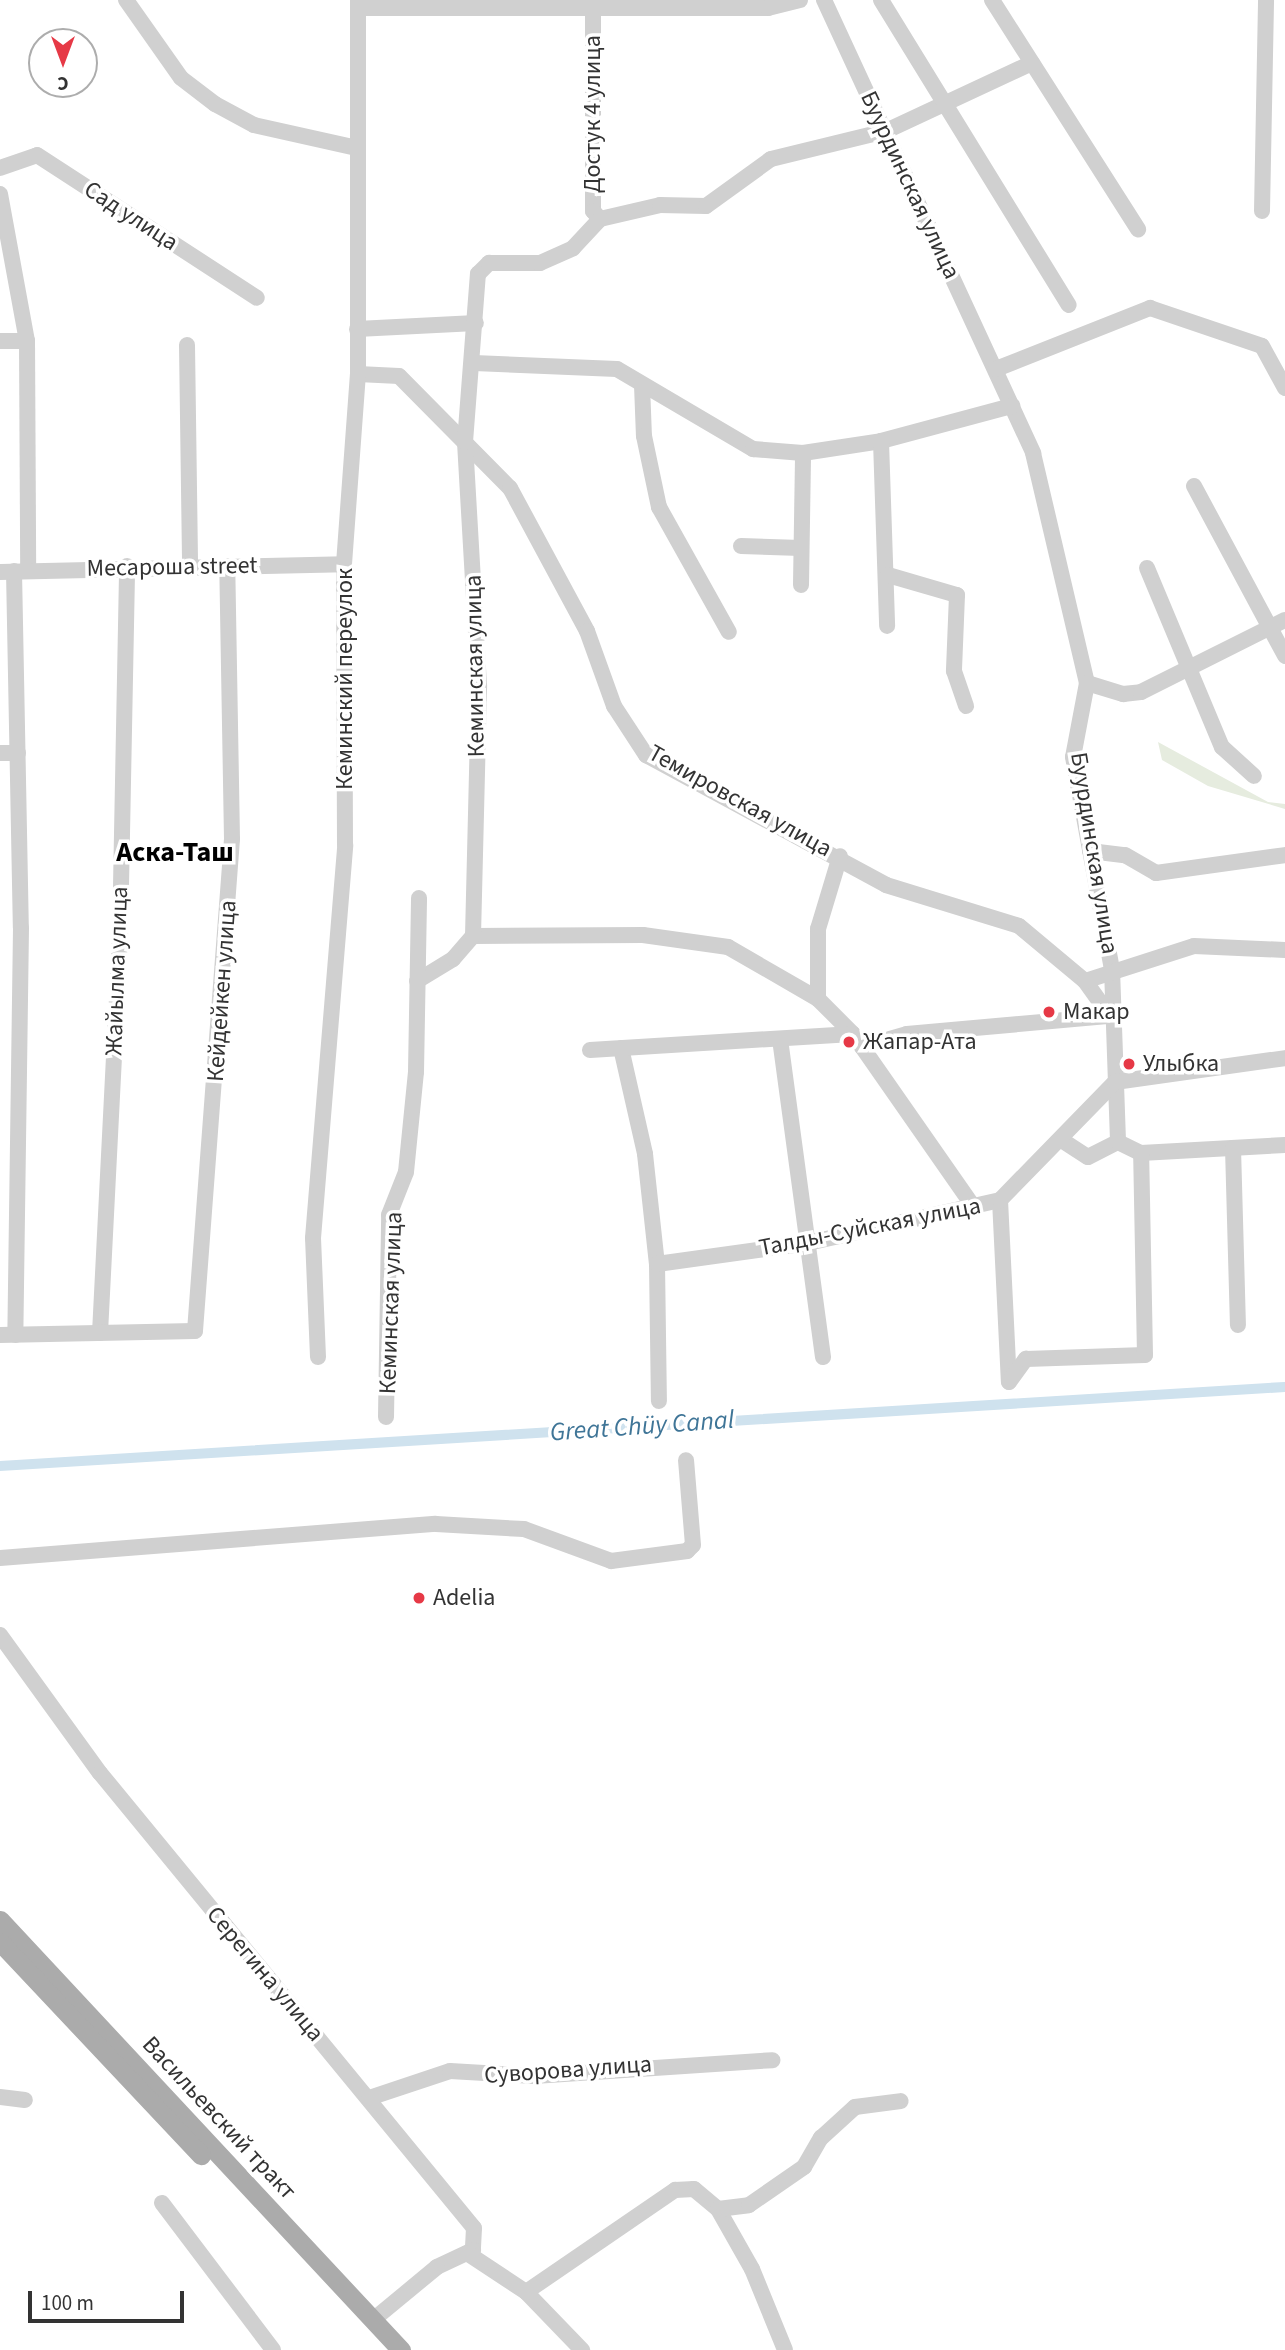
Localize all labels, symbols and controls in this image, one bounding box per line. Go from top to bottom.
north arrow [28,28,98,98]
street label: Достук 4 улица [579,35,607,193]
text: С [57,69,69,96]
street label: Буурдинская улица [854,87,966,283]
street label: Сад улица [79,175,183,257]
street label: Месароша street [86,551,258,583]
street label: Кеминский переулок [331,568,359,790]
street label: Кеминская улица [459,574,491,758]
street label: Темировская улица [643,739,837,863]
street label: Буурдинская улица [1064,750,1124,956]
district label: Аска-Таш [116,835,234,869]
street label: Жайылма улица [100,886,134,1056]
street label: Кейдейкен улица [201,899,243,1083]
place label: Макар [1063,998,1130,1026]
marker: Макар [1041,1004,1057,1020]
place label: Жапар-Ата [863,1028,977,1056]
marker: Жапар-Ата [841,1034,857,1050]
place label: Улыбка [1143,1050,1219,1078]
marker: Улыбка [1121,1056,1137,1072]
street label: Талды-Суйская улица [757,1191,983,1263]
street label: Кеминская улица [373,1211,409,1395]
water label: Great Chüy Canal [549,1404,735,1448]
place label: Adelia [433,1584,495,1612]
marker: Adelia [411,1590,427,1606]
street label: Серегина улица [200,1901,330,2047]
street label: Васильевский тракт [136,2030,302,2206]
street label: Суворова улица [483,2050,653,2090]
scale bar [32,2276,187,2320]
text: 100 m [41,2288,94,2318]

